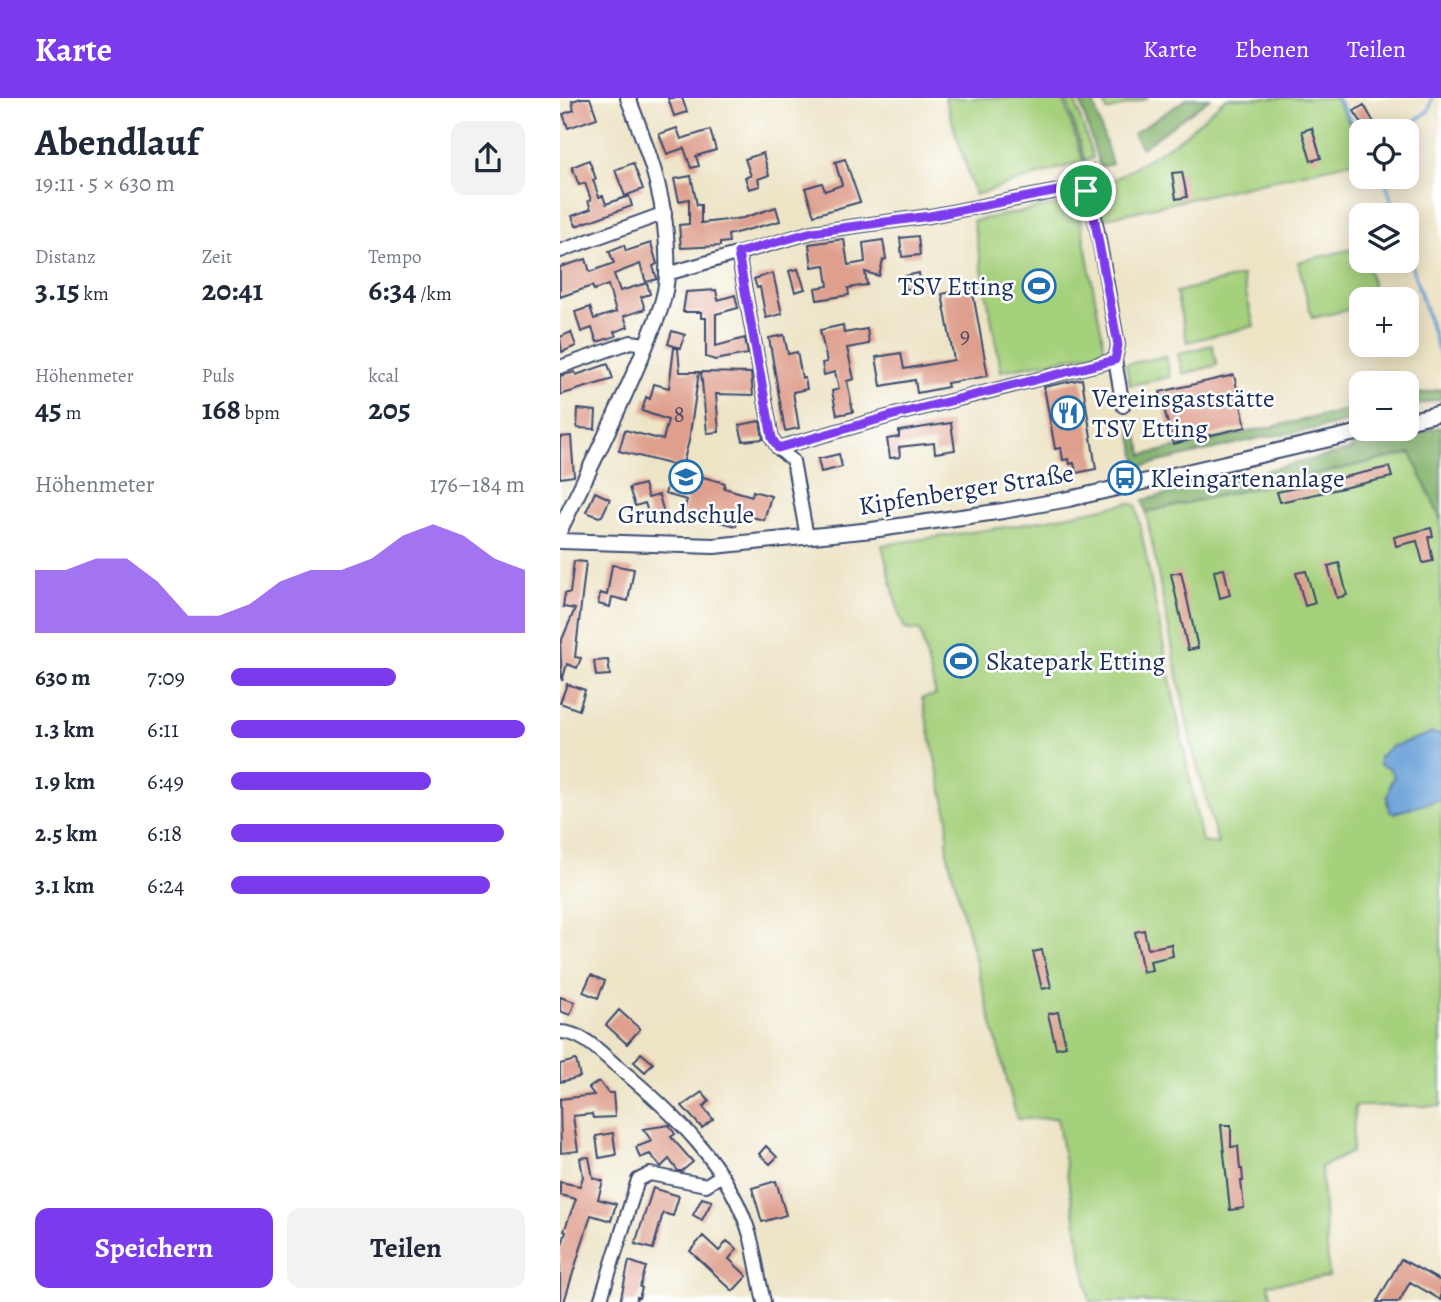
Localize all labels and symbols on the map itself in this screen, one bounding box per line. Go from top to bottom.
pin [1056,161,1116,221]
sports icon: TSV Etting [1020,267,1058,305]
place label: TSV Etting [898,269,1014,304]
house number: 9 [960,320,970,351]
place label: Vereinsgaststätte TSV Etting [1091,381,1275,446]
restaurant icon: Vereinsgaststätte TSV Etting [1049,394,1087,432]
house number: 8 [673,399,685,430]
street label: Kipfenberger Straße [856,455,1076,524]
school or university icon: Grundschule [667,458,705,496]
bus stop icon: Kleingartenanlage [1106,459,1144,497]
place label: Kleingartenanlage [1150,461,1345,496]
place label: Grundschule [618,497,754,532]
sports icon: Skatepark Etting [942,642,980,680]
place label: Skatepark Etting [986,644,1165,679]

